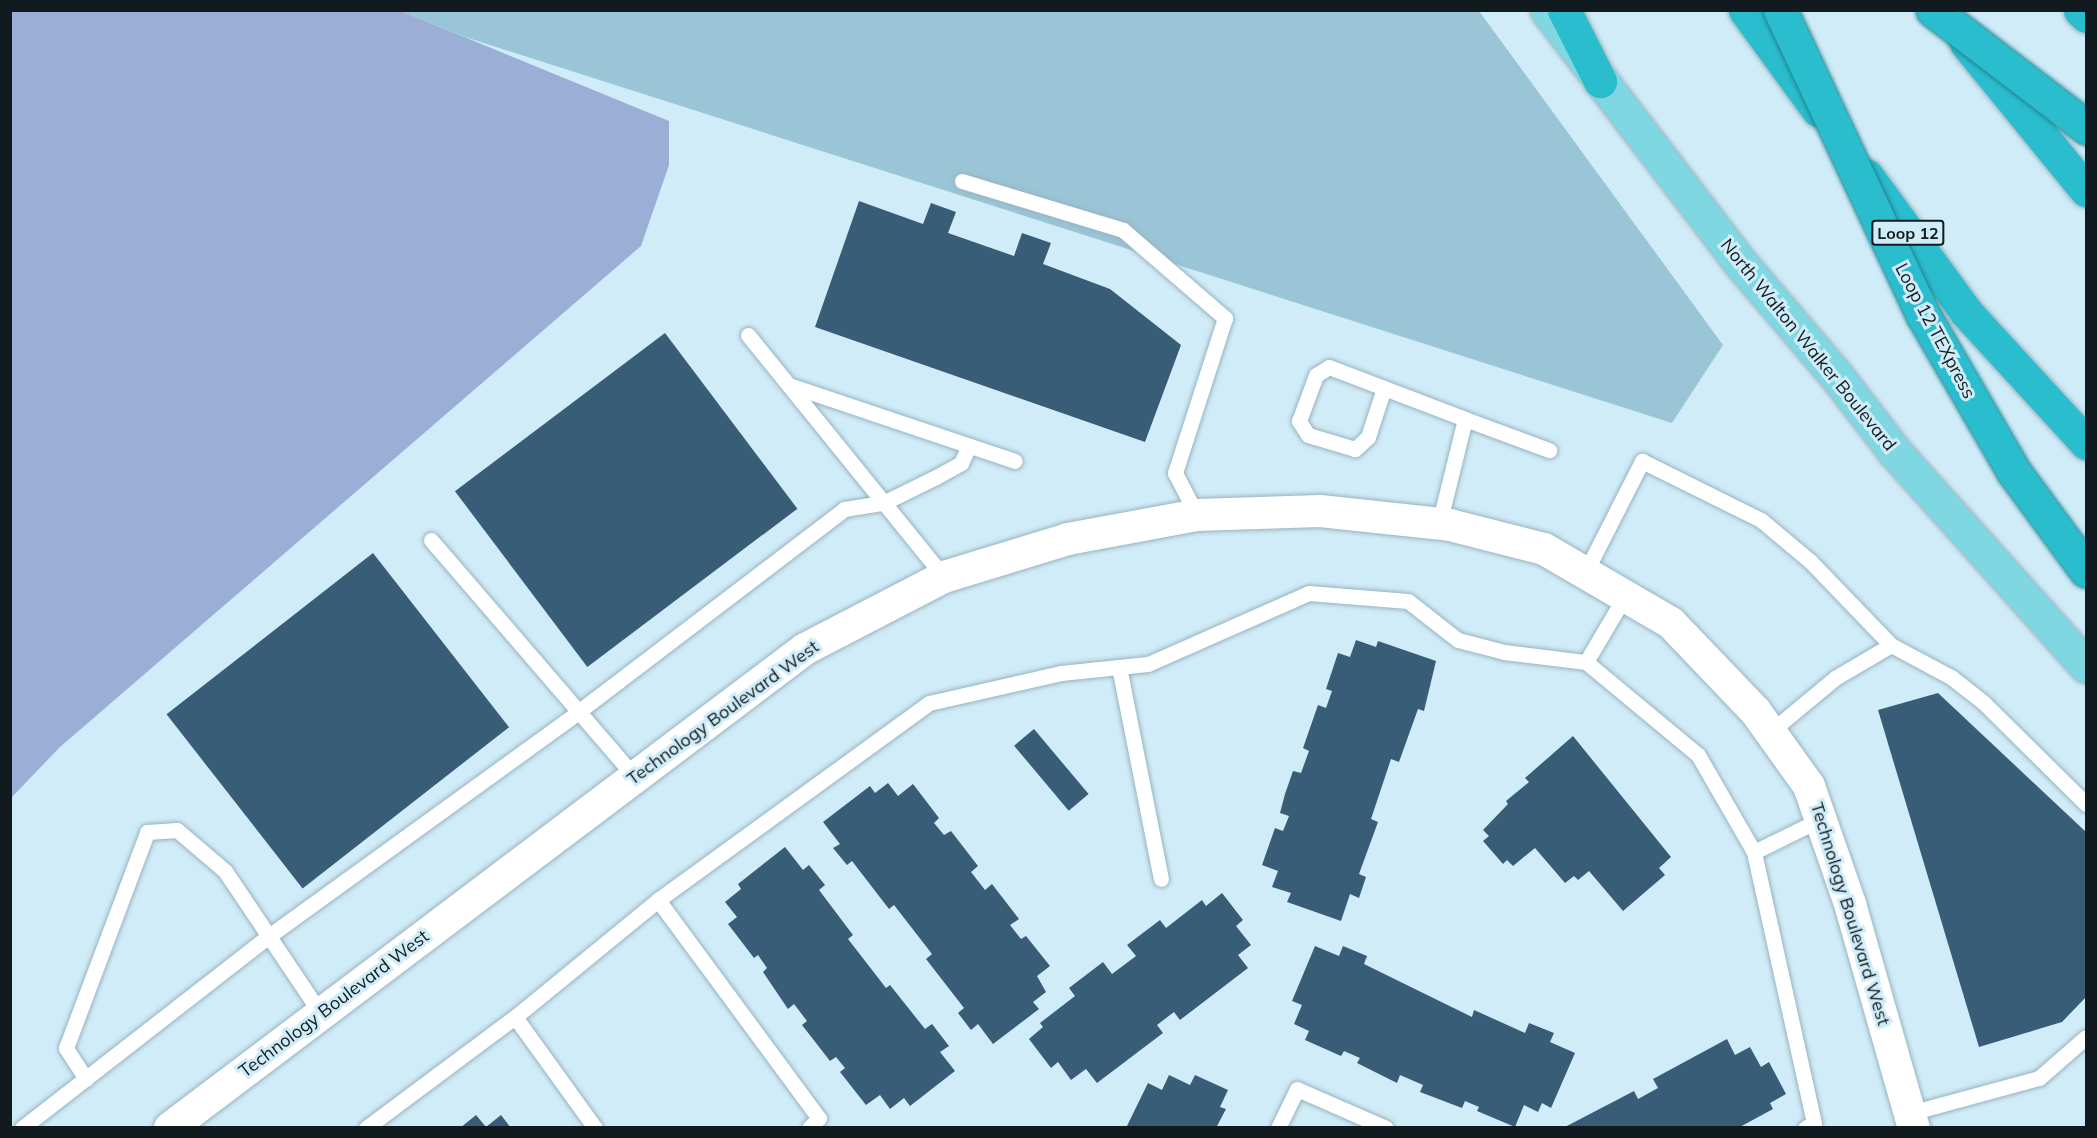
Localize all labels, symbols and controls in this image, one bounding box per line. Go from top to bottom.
road number: Loop 12 [1870,220,1946,246]
street label: North Walton Walker Boulevard [1716,235,1900,455]
street label: Loop 12 TEXpress [1890,260,1980,402]
street label: Technology Boulevard West [623,636,823,790]
street label: Technology Boulevard West [1806,800,1894,1028]
street label: Technology Boulevard West [235,926,433,1082]

